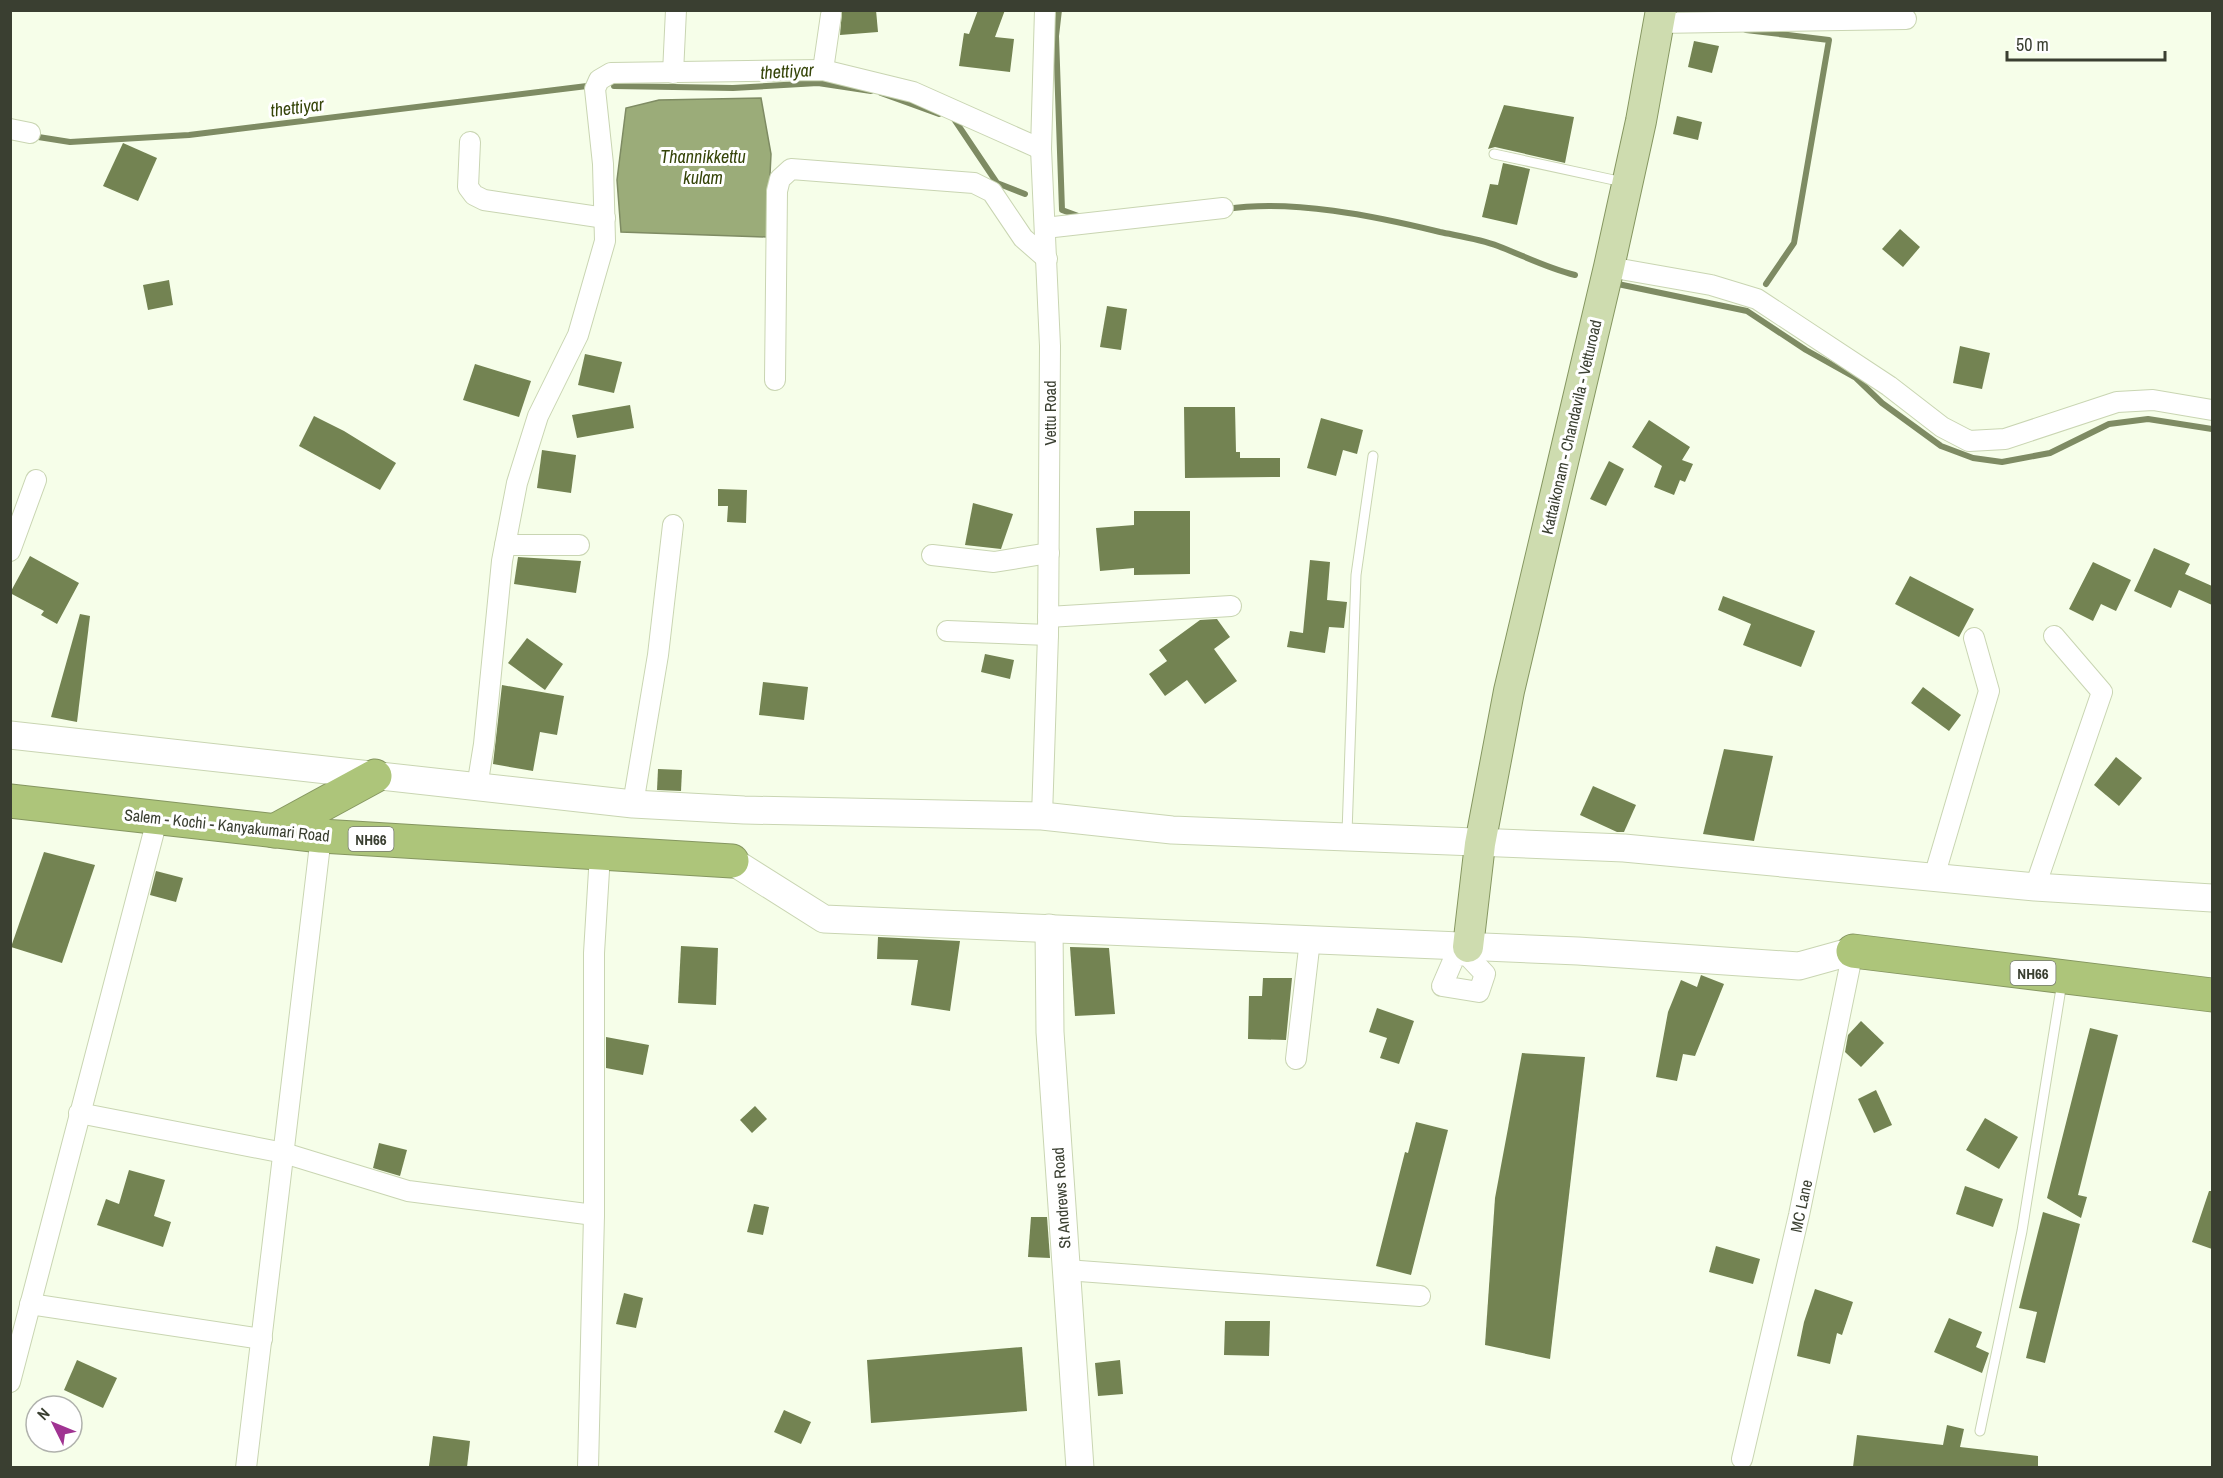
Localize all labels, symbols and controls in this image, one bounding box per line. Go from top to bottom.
scale bar [2007,24,2164,62]
text: 50 m [2016,32,2049,57]
water label: thettiyar [760,57,815,85]
water label: thettiyar [269,91,326,123]
water label: Thannikkettu kulam [660,144,746,190]
street label: Kattaikonam - Chandavila - Vetturoad [1536,318,1606,536]
street label: Vettu Road [1039,381,1061,445]
street label: Salem - Kochi - Kanyakumari Road [123,803,331,847]
road number: NH66 [348,827,394,851]
road number: NH66 [2010,961,2056,985]
street label: St Andrews Road [1046,1147,1076,1249]
street label: MC Lane [1785,1178,1817,1234]
north arrow [24,1394,84,1454]
text: N [32,1403,54,1425]

